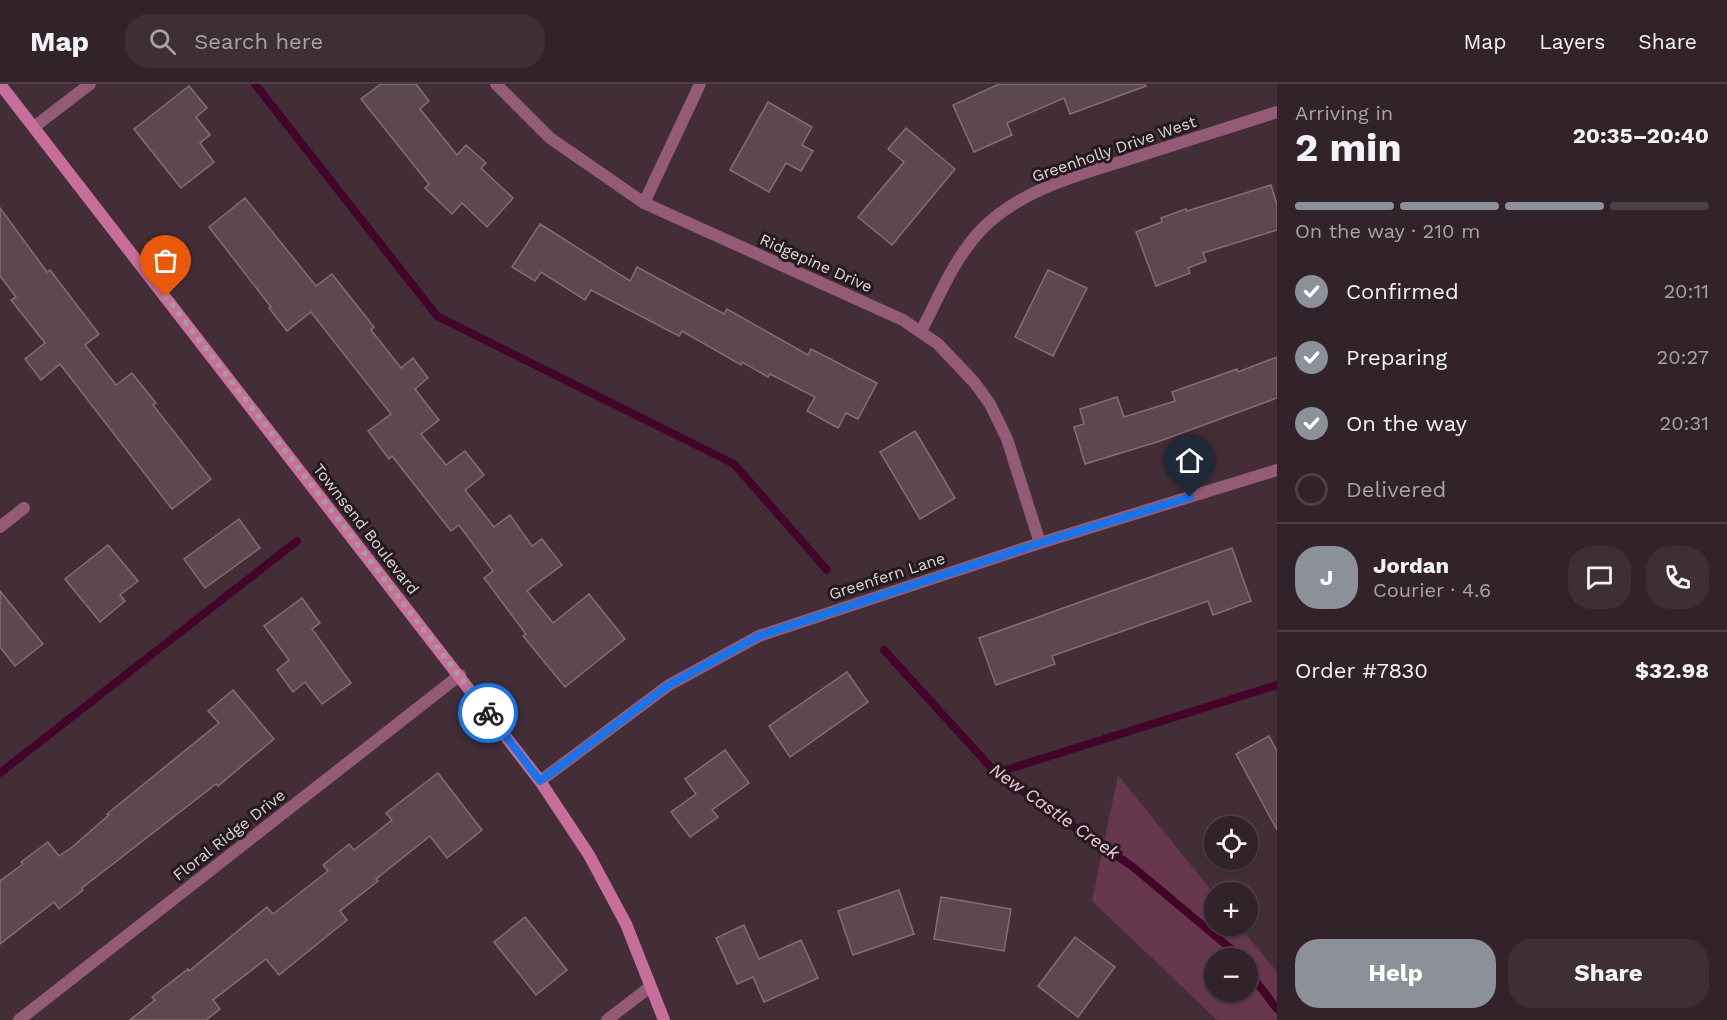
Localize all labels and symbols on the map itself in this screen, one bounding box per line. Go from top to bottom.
street label: Greenholly Drive West [1029,112,1199,186]
street label: Ridgepine Drive [757,230,875,296]
pin [140,235,191,297]
pin [1164,435,1215,497]
street label: Townsend Boulevard [309,460,423,598]
street label: Greenfern Lane [826,548,948,604]
courier [458,683,518,743]
water label: New Castle Creek [986,759,1125,864]
street label: Floral Ridge Drive [169,785,289,885]

